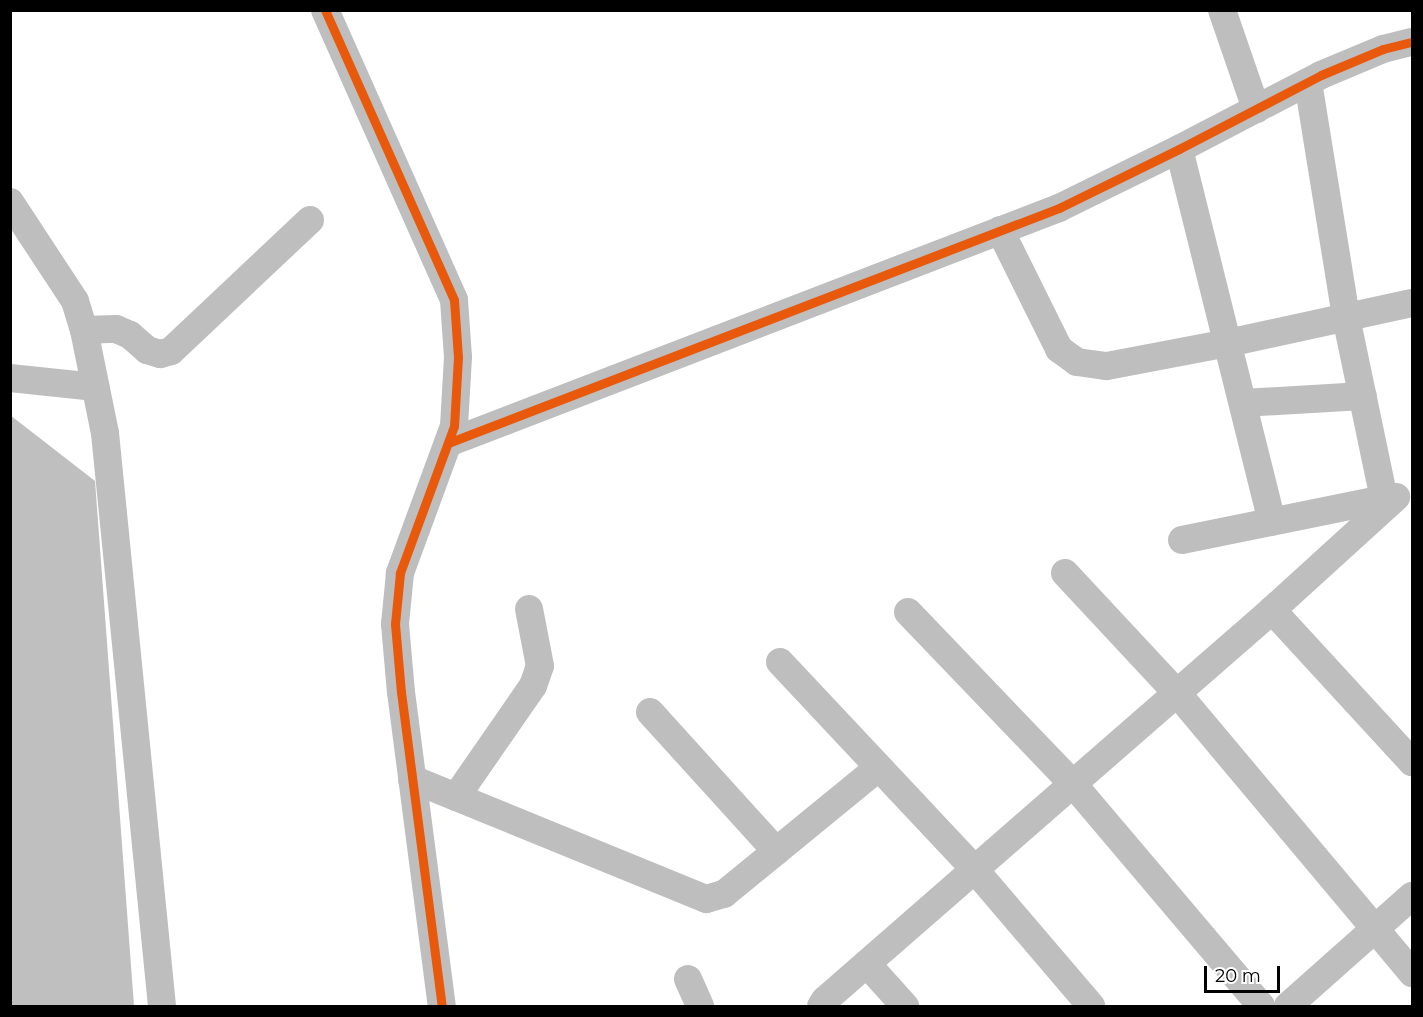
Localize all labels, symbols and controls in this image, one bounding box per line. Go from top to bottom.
scale bar [1207,954,1284,992]
text: 20 m [1215,965,1261,987]

